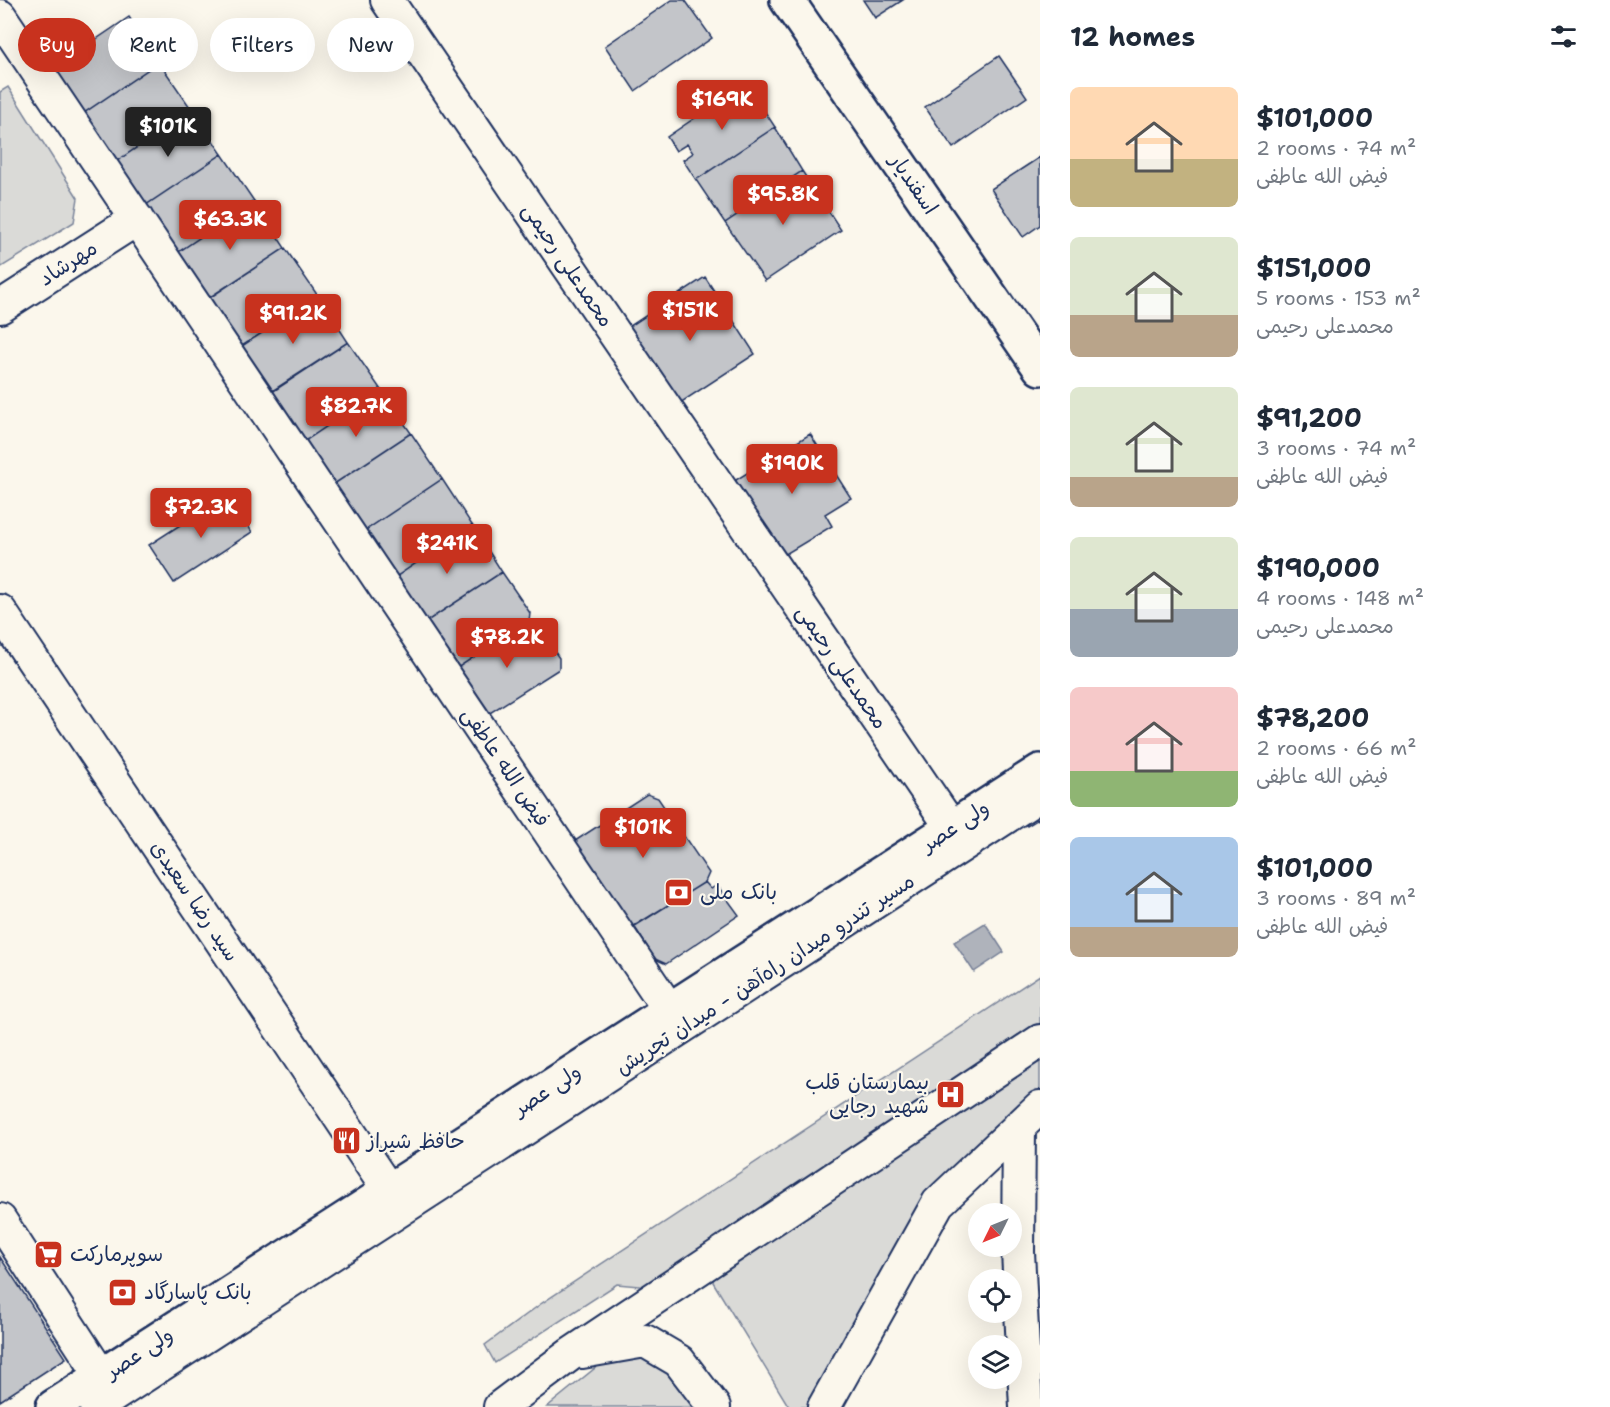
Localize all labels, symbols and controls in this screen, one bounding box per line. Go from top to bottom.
chip: Buy [18,18,96,72]
chip: Rent [108,18,198,72]
chip: Filters [210,18,315,72]
chip: New [327,18,414,72]
text: 12 homes [1070,19,1195,54]
icon: filters [1547,20,1580,53]
pin: $169K [680,80,764,131]
text: $169K [691,86,753,112]
text: $101,000 [1256,100,1373,135]
pin: $101K [126,107,210,158]
icon: home [1118,111,1190,183]
text: $101K [139,113,197,139]
text: 2 rooms · 74 m² [1256,135,1416,161]
street label: اسفندیار [882,146,945,220]
text: فیض الله عاطفی [1256,163,1388,189]
pin: $95.8K [734,175,832,226]
text: $95.8K [747,181,819,207]
street label: محمدعلی رحیمی [516,197,620,333]
pin: $63.3K [181,200,279,251]
text: $63.3K [193,206,267,232]
street label: مهرشاد [33,234,103,292]
text: $151,000 [1256,250,1372,285]
icon: home [1118,261,1190,333]
text: 5 rooms · 153 m² [1256,285,1421,311]
pin: $151K [648,291,732,342]
pin: $91.2K [244,294,342,345]
text: $151K [662,297,718,323]
text: $91.2K [259,300,327,326]
text: محمدعلی رحیمی [1256,313,1394,339]
pin: $82.7K [307,387,405,438]
text: $82.7K [320,393,392,419]
text: $91,200 [1256,400,1362,435]
icon: home [1118,411,1190,483]
text: 3 rooms · 74 m² [1256,435,1416,461]
pin: $190K [750,444,834,495]
text: $190K [760,450,824,476]
text: فیض الله عاطفی [1256,463,1388,489]
pin: $72.3K [152,488,250,539]
text: $72.3K [164,494,238,520]
pin: $241K [405,524,489,575]
text: $241K [416,530,478,556]
text: $190,000 [1256,550,1380,585]
icon: home [1118,561,1190,633]
text: 4 rooms · 148 m² [1256,585,1424,611]
street label: محمدعلی رحیمی [790,599,894,735]
text: محمدعلی رحیمی [1256,613,1394,639]
pin: $78.2K [458,618,556,669]
text: $78.2K [470,624,544,650]
text: $78,200 [1256,700,1370,735]
street label: فیض الله عاطفی [456,702,556,832]
icon: home [1118,711,1190,783]
text: 2 rooms · 66 m² [1256,735,1417,761]
text: فیض الله عاطفی [1256,763,1388,789]
street label: ولی عصر [914,794,994,859]
pin: $101K [601,808,685,859]
text: $101K [614,814,672,840]
street label: سید رضا سعیدی [144,835,246,967]
text: $101,000 [1256,850,1373,885]
icon: home [1118,861,1190,933]
street label: مسیر تندرو میدان راه‌آهن - میدان تجریش [610,867,920,1081]
bank icon: بانک ملی [663,876,695,908]
place label: بانک ملی [700,878,777,906]
text: 3 rooms · 89 m² [1256,885,1416,911]
text: فیض الله عاطفی [1256,913,1388,939]
street label: ولی عصر [506,1058,586,1123]
place label: بیمارستان قلب شهید رجایی [805,1068,929,1120]
hospital icon: بیمارستان قلب شهید رجایی [934,1078,966,1110]
restaurant icon: حافظ شیراز [330,1125,362,1157]
place label: حافظ شیراز [365,1127,465,1155]
north arrow [968,1203,1022,1257]
map controls [968,1203,1022,1389]
supermarket icon: سوپرمارکت [33,1238,65,1270]
place label: سوپرمارکت [70,1240,163,1268]
button: locate [968,1269,1022,1323]
bank icon: بانک پاسارگاد [107,1276,139,1308]
place label: بانک پاسارگاد [144,1278,252,1306]
street label: ولی عصر [98,1321,178,1386]
button: layers [968,1335,1022,1389]

